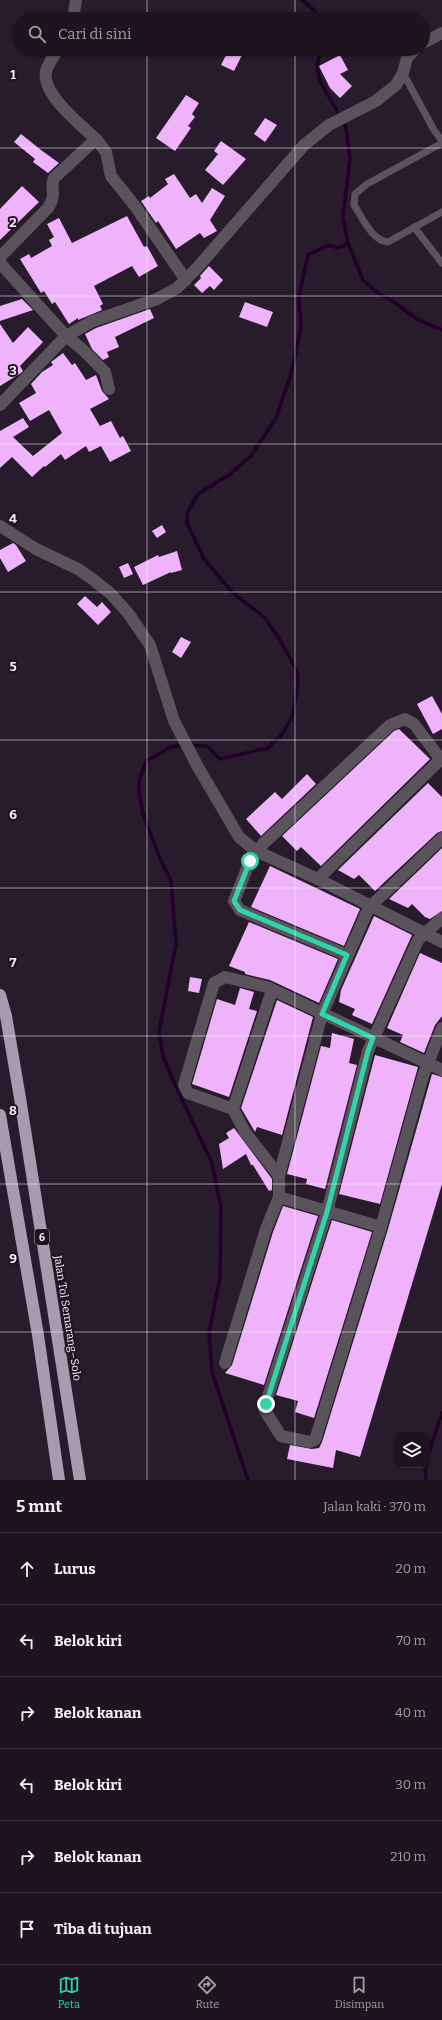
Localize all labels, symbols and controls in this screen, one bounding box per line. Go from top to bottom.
search box [12,12,430,56]
icon: search [26,23,48,45]
text: Cari di sini [58,25,131,43]
text: 1 [10,67,16,82]
text: 2 [9,215,17,230]
text: 3 [9,363,17,378]
text: 4 [9,511,17,526]
text: 5 [9,659,17,674]
text: 6 [9,807,17,822]
route start [241,852,259,870]
text: 7 [10,955,17,970]
text: 8 [9,1103,17,1118]
road number: 6 [35,1229,49,1245]
text: 9 [9,1251,17,1266]
street label: Jalan Tol Semarang–Solo [51,1253,84,1382]
route end [257,1395,275,1413]
map controls [394,1432,430,1468]
button: layers [394,1432,430,1468]
text: 5 mnt [16,1496,62,1517]
text: Jalan kaki · 370 m [323,1499,426,1514]
icon: ahead [16,1558,38,1580]
text: Lurus [54,1560,96,1578]
text: 20 m [396,1561,426,1576]
icon: left [16,1630,38,1652]
text: Belok kiri [54,1632,122,1650]
text: 70 m [396,1633,426,1648]
icon: right [16,1702,38,1724]
text: Belok kanan [54,1704,142,1722]
text: 40 m [395,1705,426,1720]
icon: left [16,1774,38,1796]
text: Belok kiri [54,1776,122,1794]
text: 30 m [395,1777,426,1792]
icon: right [16,1846,38,1868]
text: Belok kanan [54,1848,142,1866]
text: 210 m [390,1849,426,1864]
icon: arrive [16,1918,38,1940]
text: Tiba di tujuan [54,1920,152,1938]
tab: Peta [58,1974,80,2011]
tab: Rute [195,1974,219,2011]
tab: Disimpan [335,1974,384,2011]

